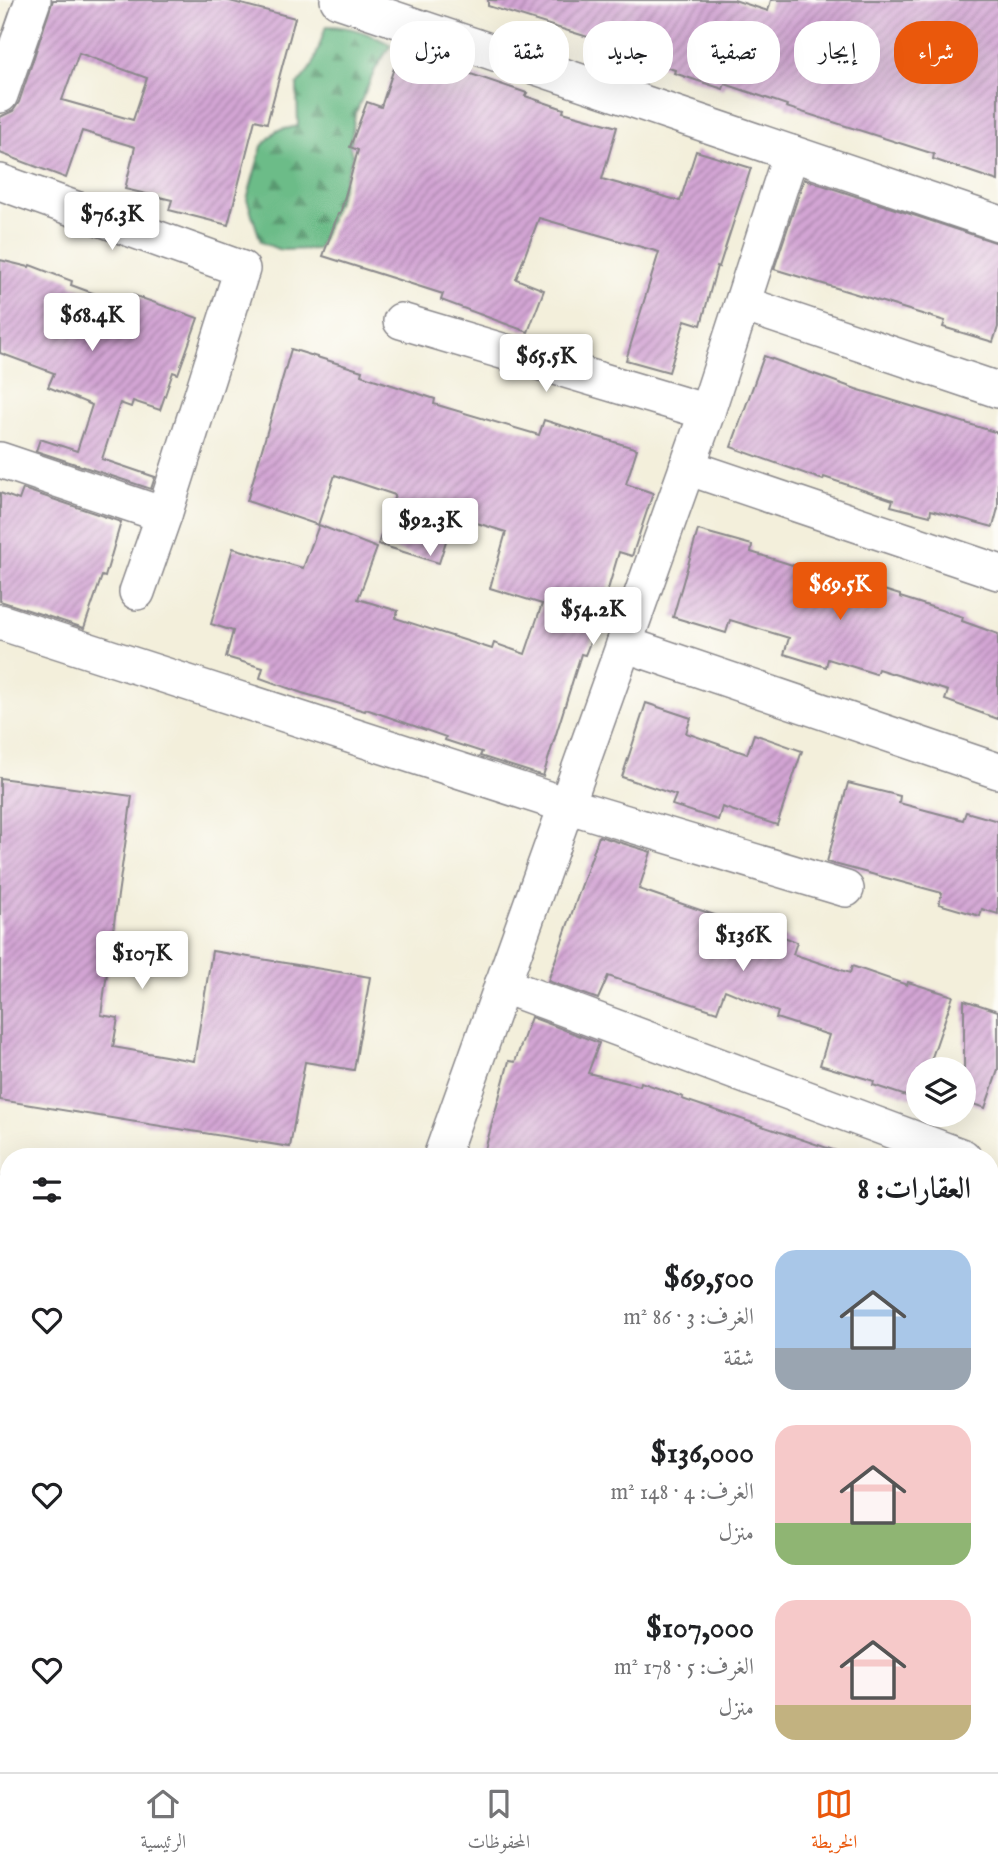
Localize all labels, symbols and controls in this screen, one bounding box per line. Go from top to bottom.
chip: منزل [390,21,475,84]
chip: شقة [489,21,569,84]
chip: جديد [583,21,673,84]
chip: تصفية [687,21,780,84]
chip: إيجار [794,21,880,84]
chip: شراء [894,21,978,84]
pin: $76.3K [55,192,169,252]
text: $76.3K [80,200,144,229]
pin: $68.4K [35,294,149,353]
text: $68.4K [60,301,124,330]
pin: $65.5K [489,334,603,394]
text: $65.5K [516,342,576,371]
pin: $92.3K [373,498,487,558]
text: $92.3K [398,506,462,535]
pin: $69.5K [783,562,897,622]
text: $69.5K [809,570,871,599]
pin: $54.2K [536,588,650,647]
text: $54.2K [560,595,626,624]
pin: $136K [694,914,792,973]
text: $136K [715,921,771,950]
pin: $107K [93,932,191,991]
text: $107K [112,939,172,968]
map controls [906,1057,976,1127]
button: layers [906,1057,976,1127]
icon: filters [28,1171,66,1209]
text: العقارات: 8 [858,1171,971,1209]
text: $69,500 [663,1260,754,1298]
icon: home [831,1278,915,1362]
icon: heart [28,1301,66,1339]
text: الغرف: 3 · 86 m² [623,1303,754,1332]
text: شقة [724,1344,754,1373]
text: $136,000 [650,1435,754,1473]
icon: home [831,1453,915,1537]
icon: heart [28,1476,66,1514]
text: الغرف: 4 · 148 m² [610,1478,754,1507]
text: منزل [719,1519,754,1548]
text: $107,000 [645,1610,754,1648]
icon: home [831,1628,915,1712]
icon: heart [28,1651,66,1689]
text: الغرف: 5 · 178 m² [614,1653,754,1682]
text: منزل [719,1694,754,1723]
tab: الرئيسية [141,1785,186,1860]
tab: المحفوظات [467,1785,530,1860]
tab: الخريطة [811,1785,857,1860]

